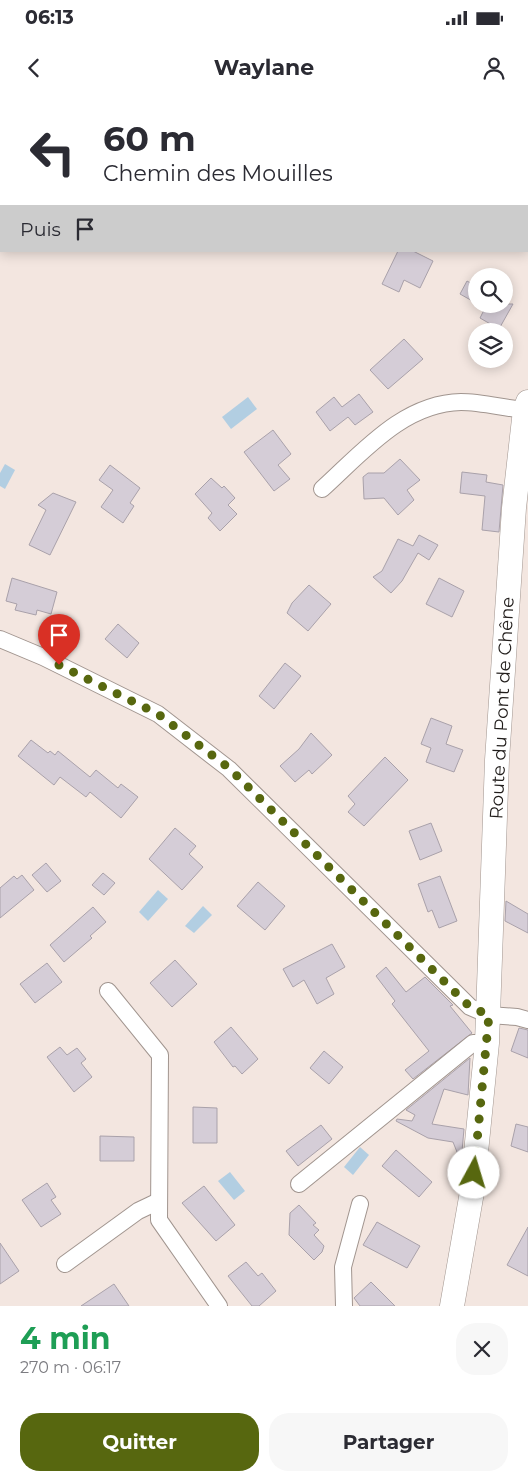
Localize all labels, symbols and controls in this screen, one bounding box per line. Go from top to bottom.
text: 06:13 [25,6,74,29]
icon: back [20,54,48,82]
text: Waylane [214,54,314,81]
icon: person [480,54,508,82]
text: 60 m [103,117,196,160]
icon: left [20,120,85,185]
text: Chemin des Mouilles [103,160,333,187]
icon: arrive [71,215,99,243]
text: Puis [20,218,61,241]
map controls [468,268,513,368]
button: search [468,268,513,313]
button: layers [468,323,513,368]
street label: Route du Pont de Chêne [485,596,519,820]
pin [38,614,80,665]
icon: arrive [45,621,73,649]
position arrow [447,1146,499,1198]
text: 4 min [20,1320,110,1357]
button: close [456,1323,508,1375]
text: 270 m · 06:17 [20,1358,121,1377]
button: Quitter [20,1413,259,1471]
button: Partager [269,1413,508,1471]

